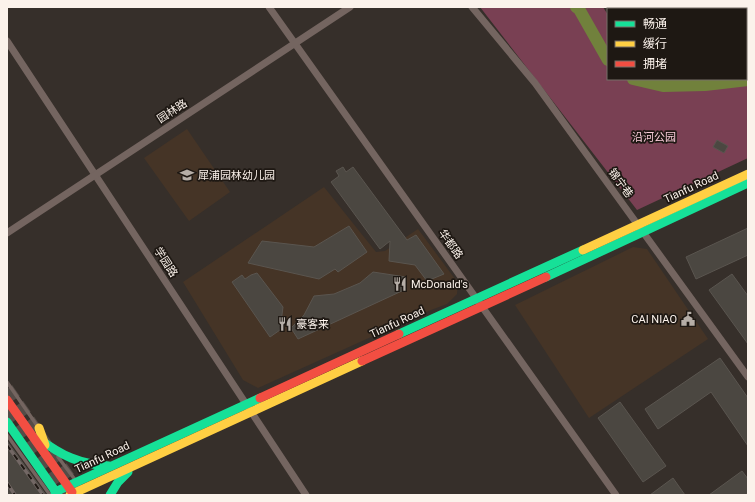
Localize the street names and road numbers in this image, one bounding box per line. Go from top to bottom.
street label: 园林路 [155,97,190,126]
street label: 锦宁巷 [606,166,636,200]
street label: Tianfu Road [662,169,721,206]
street label: 华都路 [436,227,465,262]
street label: 学园路 [151,245,180,280]
street label: Tianfu Road [368,304,427,341]
street label: Tianfu Road [73,439,132,476]

